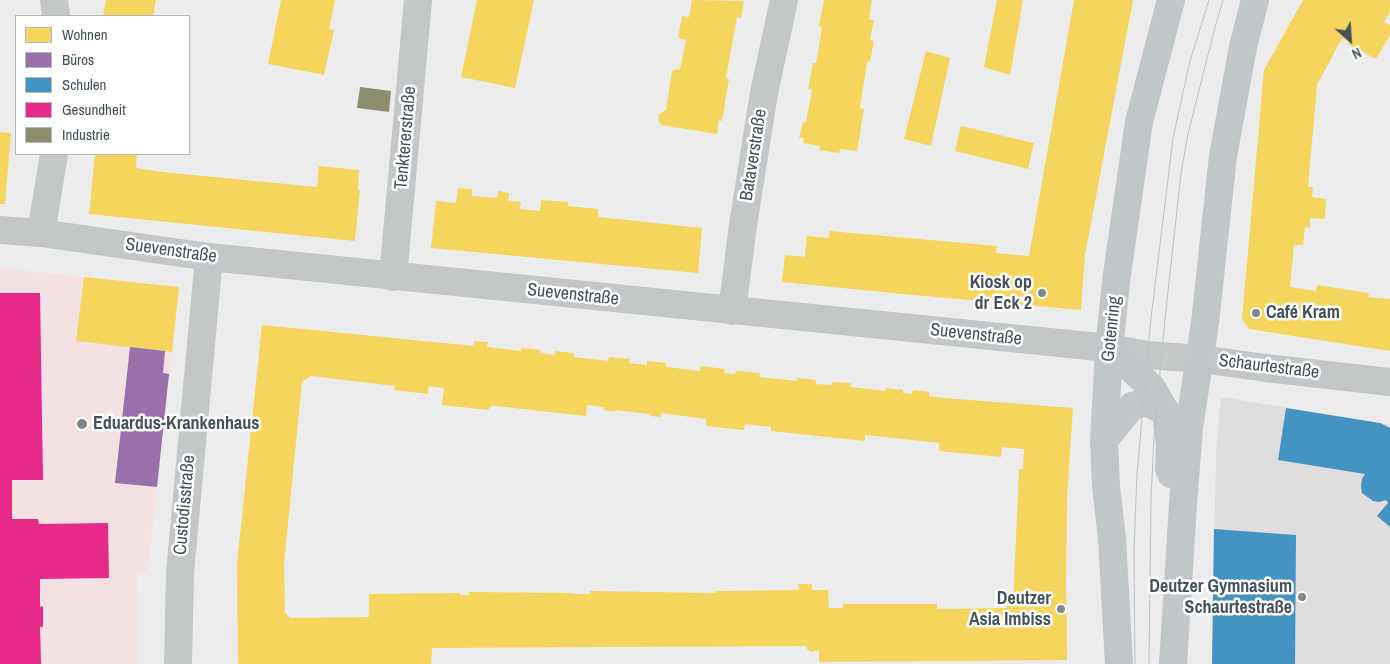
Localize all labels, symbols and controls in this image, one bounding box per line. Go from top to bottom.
legend [15,15,190,155]
north arrow [1325,15,1375,65]
text: Wohnen [62,24,108,45]
text: N [1349,44,1364,63]
text: Büros [62,49,94,70]
text: Schulen [62,74,106,95]
street label: Tenktererstraße [391,86,421,190]
text: Gesundheit [62,99,126,120]
street label: Bataverstraße [736,108,772,202]
text: Industrie [62,124,110,145]
street label: Suevenstraße [124,234,218,268]
place label: Kiosk op dr Eck 2 [970,272,1032,314]
street label: Suevenstraße [526,279,620,311]
marker: Kiosk op dr Eck 2 [1036,287,1048,299]
street label: Gotenring [1098,295,1126,363]
place label: Café Kram [1266,302,1340,324]
marker: Café Kram [1250,307,1262,319]
street label: Suevenstraße [929,319,1023,351]
street label: Schaurtestraße [1218,350,1320,384]
place label: Eduardus-Krankenhaus [93,413,259,435]
marker: Eduardus-Krankenhaus [75,417,89,431]
street label: Custodisstraße [170,454,200,556]
place label: Deutzer Gymnasium Schaurtestraße [1149,576,1292,618]
place label: Deutzer Asia Imbiss [969,588,1051,630]
marker: Deutzer Gymnasium Schaurtestraße [1296,591,1308,603]
marker: Deutzer Asia Imbiss [1055,603,1067,615]

